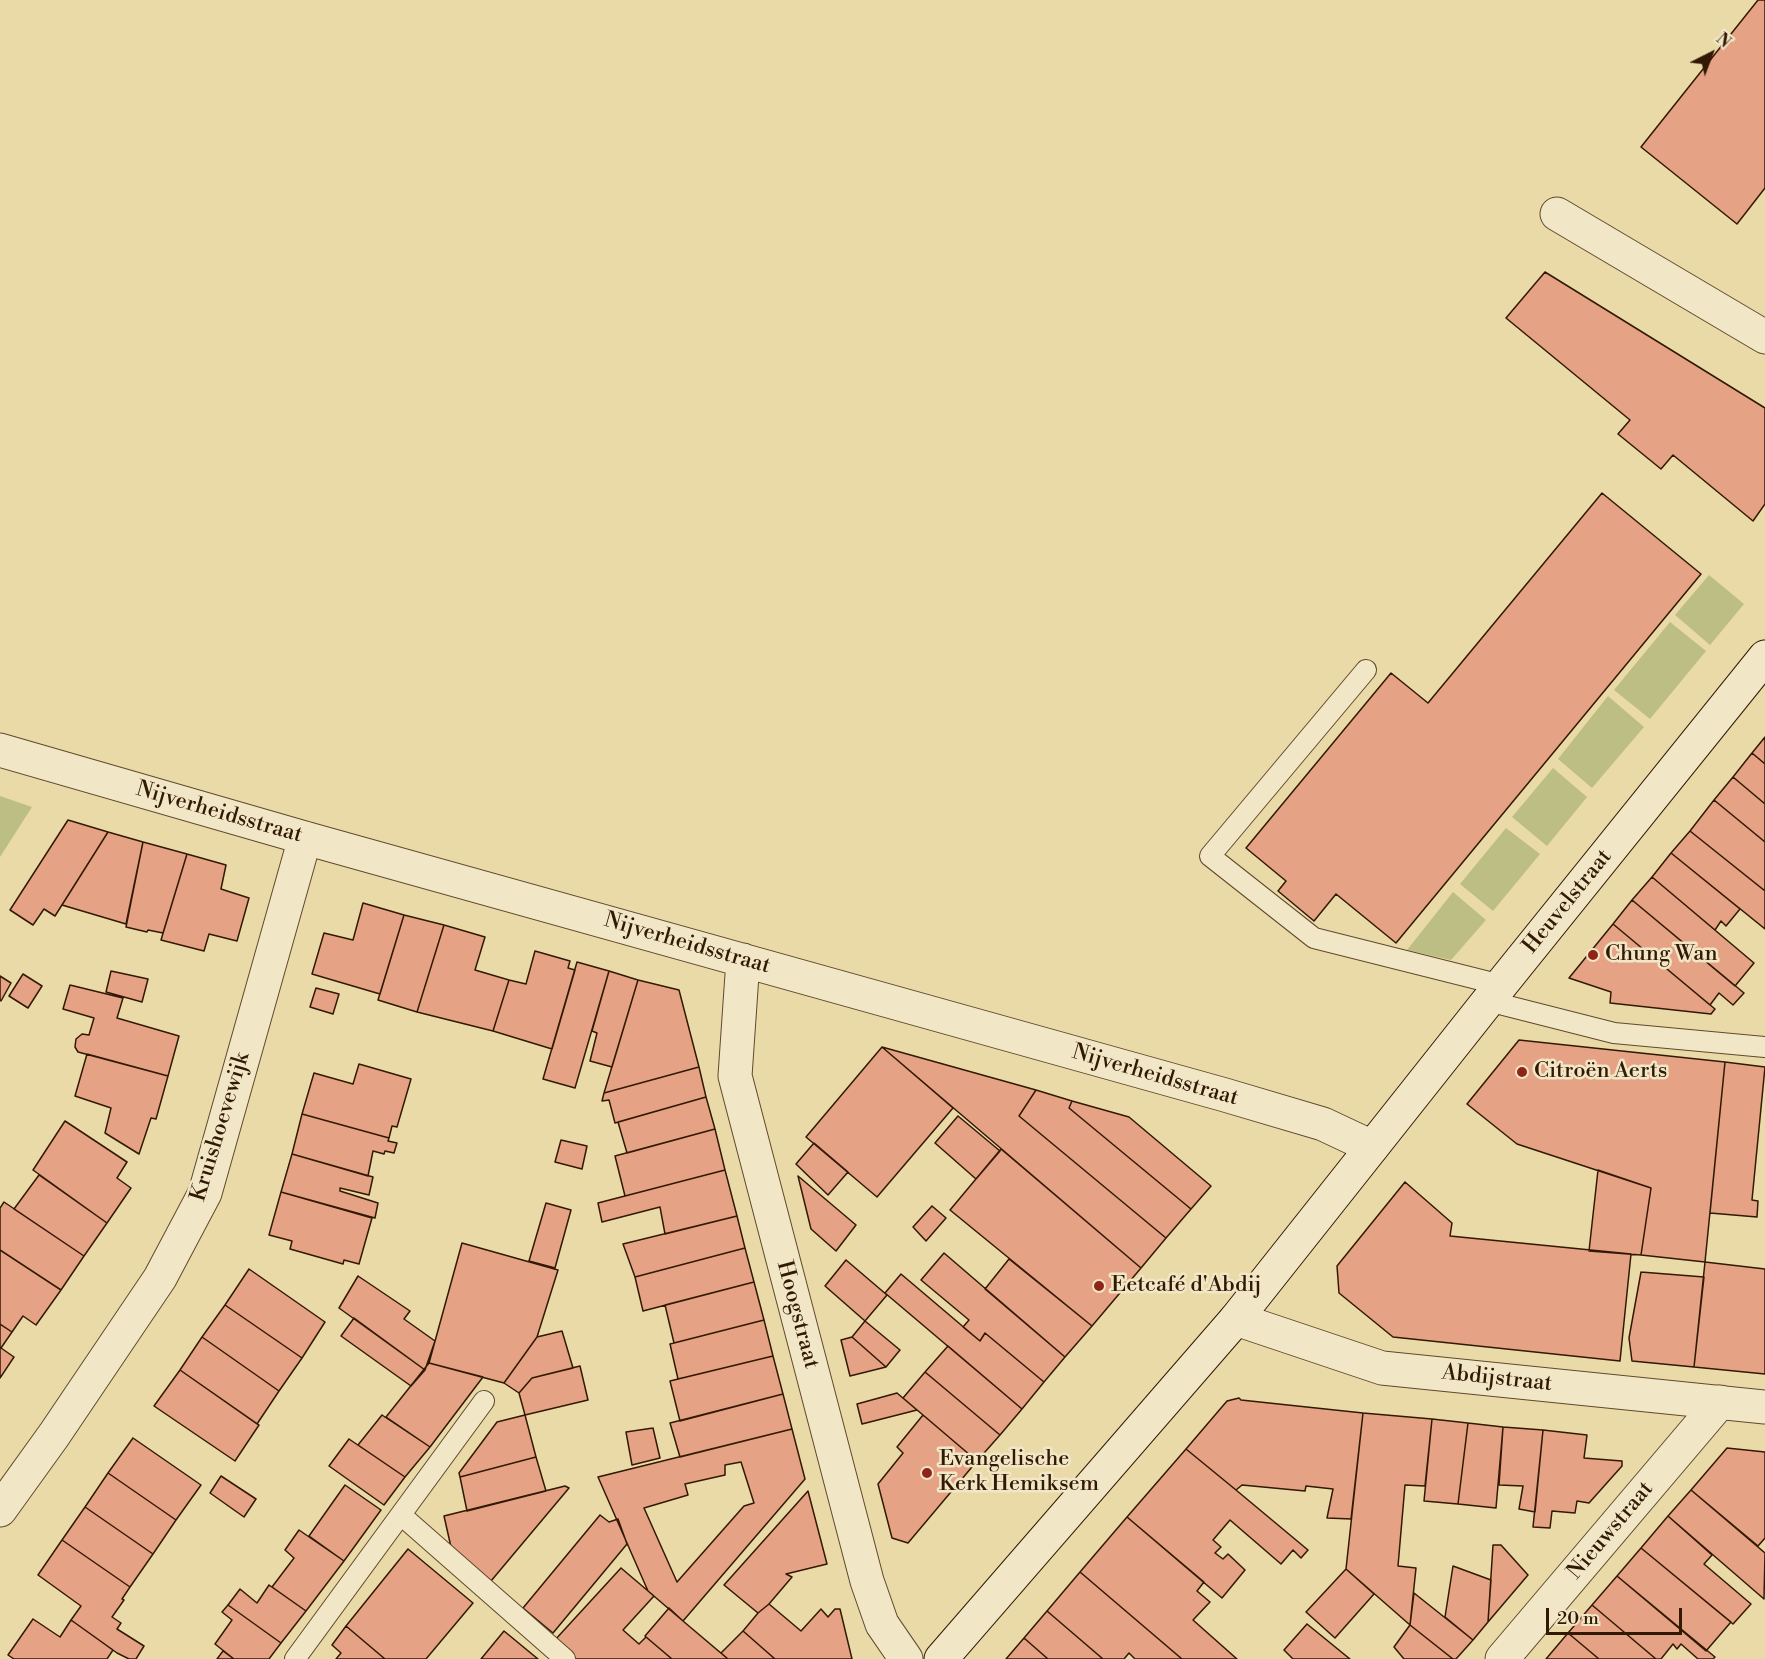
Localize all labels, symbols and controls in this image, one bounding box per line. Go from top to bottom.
north arrow [1681,24,1741,84]
text: N [1712,29,1734,52]
street label: Nijverheidsstraat [133,777,305,849]
street label: Heuvelstraat [1518,845,1618,959]
street label: Nijverheidsstraat [601,908,773,980]
place label: Chung Wan [1605,942,1718,968]
marker: Chung Wan [1586,948,1600,962]
street label: Nijverheidsstraat [1069,1040,1241,1112]
street label: Kruishoevewijk [186,1049,256,1205]
place label: Citroën Aerts [1534,1059,1667,1085]
marker: Citroën Aerts [1515,1065,1529,1079]
street label: Hoogstraat [770,1258,824,1372]
place label: Eetcafé d'Abdij [1111,1273,1261,1299]
marker: Eetcafé d'Abdij [1092,1279,1106,1293]
street label: Abdijstraat [1440,1360,1554,1398]
place label: Evangelische Kerk Hemiksem [939,1447,1099,1498]
marker: Evangelische Kerk Hemiksem [920,1466,934,1480]
street label: Nieuwstraat [1562,1477,1660,1585]
scale bar [1549,1596,1686,1634]
text: 20 m [1557,1607,1599,1630]

